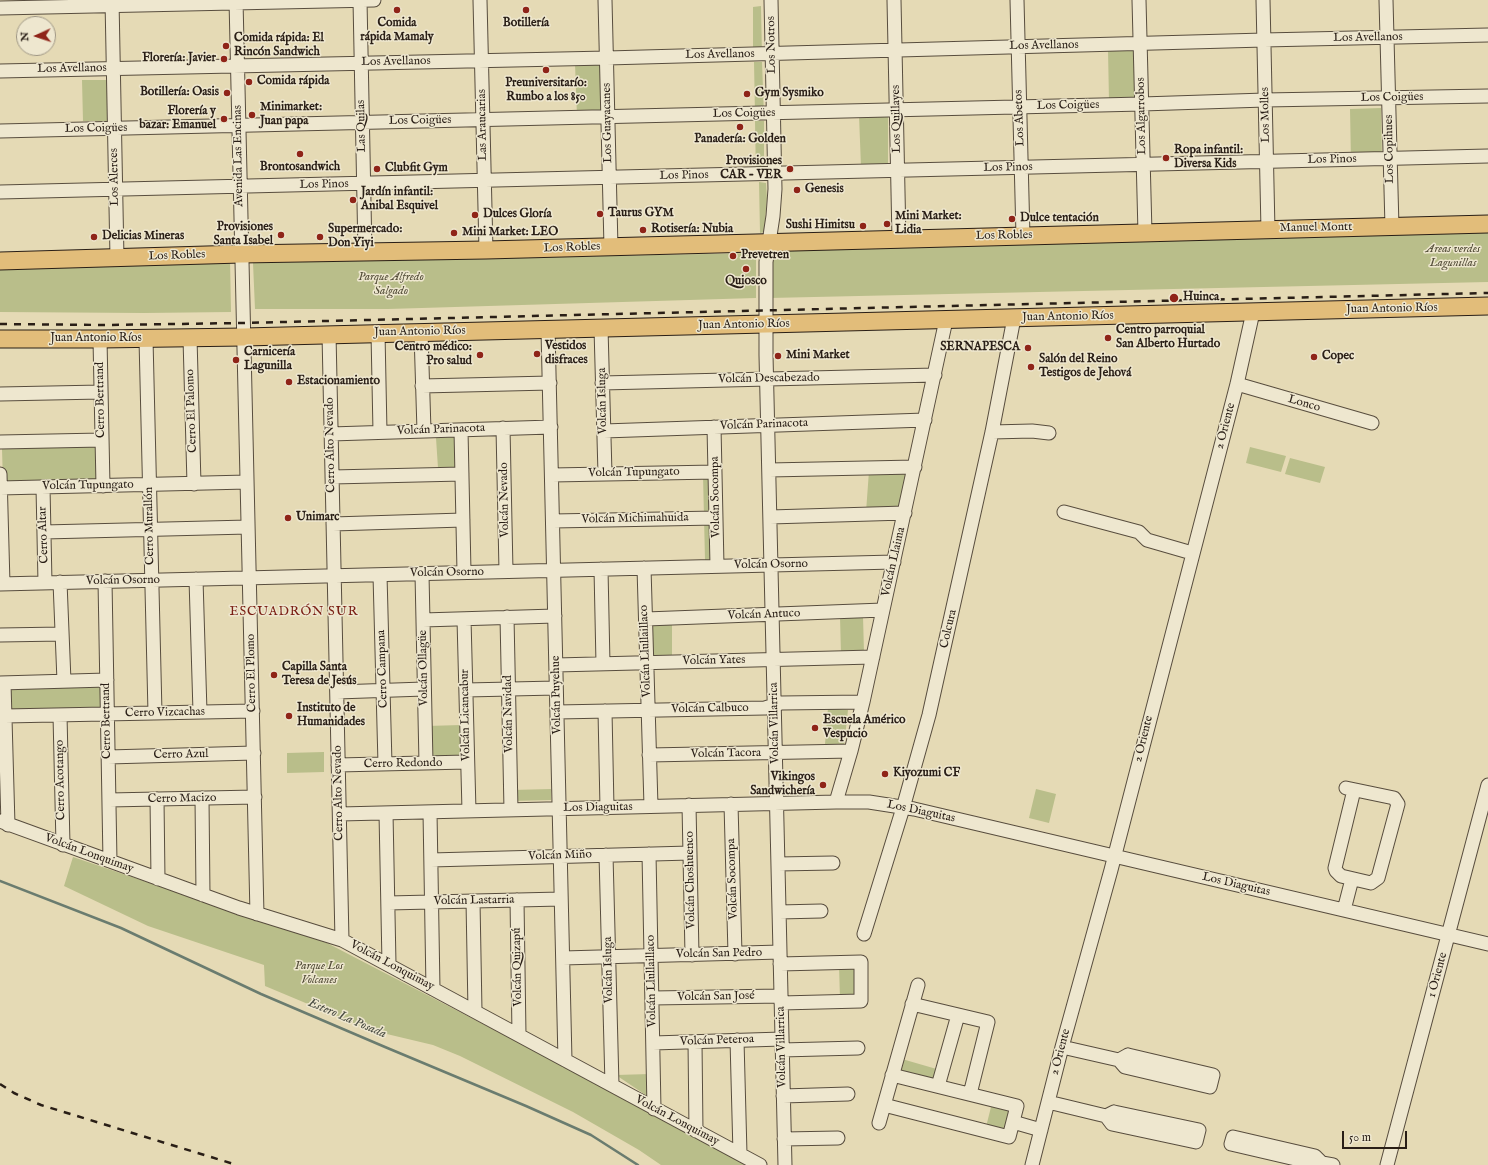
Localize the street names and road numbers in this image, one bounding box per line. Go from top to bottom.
street label: Los Notros [764,16,780,74]
street label: Los Avellanos [1333,30,1403,46]
street label: Los Avellanos [1009,38,1079,54]
street label: Los Avellanos [685,47,755,63]
street label: Los Avellanos [361,54,431,70]
street label: Los Avellanos [37,61,107,77]
street label: Los Algarrobos [1134,77,1150,155]
street label: Los Guayacanes [600,83,616,163]
street label: Los Quillayes [889,85,905,153]
street label: Los Molles [1258,87,1274,143]
street label: Las Araucarias [475,89,491,161]
street label: Los Abetos [1012,89,1028,147]
street label: Los Coigües [1361,90,1423,106]
street label: Los Coigües [1037,98,1099,114]
street label: Las Quilas [354,100,370,152]
street label: Avenida Las Encinas [231,105,247,207]
street label: Los Coigües [713,106,775,122]
street label: Los Coigües [389,113,451,129]
street label: Los Copihues [1382,114,1398,184]
street label: Los Coigües [65,121,127,137]
street label: Los Alerces [107,148,123,206]
street label: Los Pinos [1307,152,1357,168]
street label: Los Pinos [983,160,1033,176]
street label: Los Pinos [659,168,709,184]
street label: Los Pinos [299,177,349,193]
street label: Manuel Montt [1280,220,1352,236]
street label: Los Robles [975,228,1033,244]
street label: Los Robles [543,240,601,256]
street label: Los Robles [148,248,206,264]
street label: Juan Antonio Ríos [1346,301,1438,317]
street label: Juan Antonio Ríos [1022,309,1114,325]
street label: Juan Antonio Ríos [698,317,790,333]
street label: Juan Antonio Ríos [374,324,466,340]
street label: Juan Antonio Ríos [50,332,142,346]
street label: Cerro Bertrand [93,362,109,438]
street label: Volcán Isluga [595,368,611,434]
street label: Cerro El Palomo [183,369,201,453]
street label: Volcán Descabezado [718,371,820,387]
street label: Lonco [1286,393,1322,415]
street label: Cerro Alto Nevado [323,397,339,493]
street label: 2 Oriente [1213,401,1239,451]
street label: Volcán Parinacota [720,416,808,434]
street label: Volcán Parinacota [397,421,485,439]
street label: Volcán Socompa [708,456,724,538]
street label: Volcán Nevado [497,462,513,538]
street label: Volcán Tupungato [588,465,680,481]
street label: Volcán Tupungato [42,478,134,494]
street label: Cerro Murallón [142,487,158,565]
street label: Cerro Altar [36,506,52,564]
street label: Volcán Michimahuida [581,511,689,527]
street label: Volcán Llaima [879,526,909,598]
street label: Volcán Osorno [734,557,808,573]
street label: Volcán Osorno [410,565,484,581]
street label: Volcán Osorno [86,573,160,589]
street label: Volcán Llullaillaco [637,604,655,698]
street label: Volcán Antuco [727,607,801,623]
street label: Colcura [938,608,960,650]
street label: Cerro Campana [374,630,392,708]
street label: Volcán Ollagüe [416,630,432,706]
street label: Cerro El Plomo [244,634,260,712]
street label: Volcán Yates [682,653,746,669]
street label: Volcán Puyehue [549,656,565,734]
street label: Volcán Licancabur [458,669,474,761]
street label: Volcán Navidad [501,675,517,753]
street label: Volcán Villarrica [767,682,783,764]
street label: Cerro Bertrand [99,683,115,759]
street label: Volcán Calbuco [671,701,749,717]
street label: Cerro Vizcachas [125,705,205,721]
street label: 2 Oriente [1131,714,1157,764]
street label: Cerro Acotango [53,740,69,820]
street label: Cerro Alto Nevado [331,745,347,841]
street label: Volcán Tacora [691,746,761,762]
street label: Cerro Azul [153,747,209,763]
street label: Cerro Redondo [364,756,442,772]
street label: Cerro Macizo [147,791,217,807]
street label: Los Diaguitas [886,798,956,826]
street label: Los Diaguitas [563,800,633,816]
street label: Volcán Lonquimay [43,831,135,877]
street label: Volcán Choshuenco [683,831,699,929]
street label: Volcán Socompa [724,838,742,920]
street label: Volcán Miño [528,848,592,864]
street label: Los Diaguitas [1201,870,1271,900]
street label: Volcán Lastarria [434,893,514,909]
street label: Volcán Quizapú [510,927,526,1007]
street label: Volcán Llullaillaco [644,935,660,1027]
street label: Volcán Isluga [601,937,617,1003]
street label: Volcán Lonquimay [347,938,437,994]
street label: Volcán San Pedro [676,946,762,962]
street label: 1 Oriente [1425,951,1451,999]
street label: Volcán San José [677,989,755,1005]
street label: Volcán Villarrica [774,1006,790,1088]
street label: 2 Oriente [1048,1027,1074,1077]
street label: Volcán Peteroa [680,1033,754,1049]
street label: Volcán Lonquimay [632,1093,722,1149]

